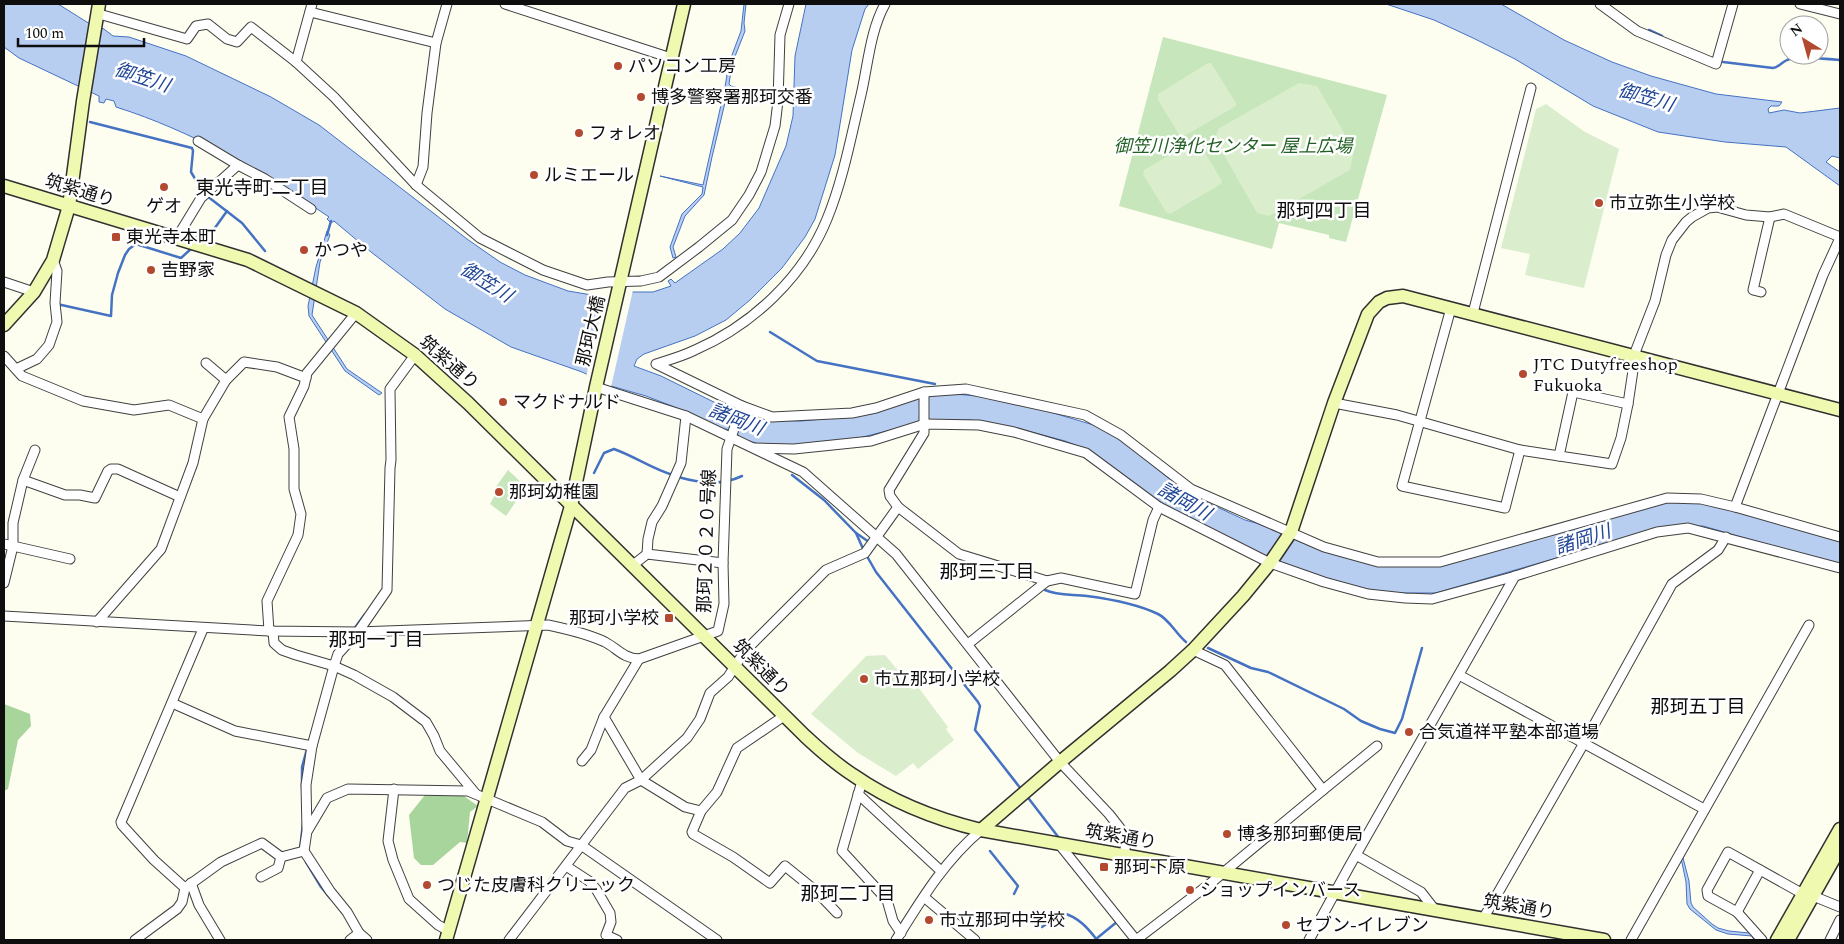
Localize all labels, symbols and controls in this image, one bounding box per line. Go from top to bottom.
scale bar [18,15,144,47]
north arrow [1779,15,1829,65]
text: N [1786,18,1807,42]
text: 100 m [25,22,64,45]
place label: パソコン工房 [628,53,736,80]
water label: 御笠川 [110,55,175,101]
marker: パソコン工房 [612,60,624,72]
water label: 御笠川 [1615,76,1679,120]
place label: 博多警察署那珂交番 [651,84,813,111]
marker: 博多警察署那珂交番 [635,91,647,103]
place label: フォレオ [589,120,661,147]
marker: フォレオ [573,127,585,139]
park label: 御笠川浄化センター 屋上広場 [1114,133,1354,160]
place label: ルミエール [544,162,634,189]
street label: 筑紫通り [42,168,118,214]
marker: ルミエール [528,169,540,181]
district label: 東光寺町二丁目 [195,174,329,203]
marker: ゲオ [158,181,170,193]
place label: 市立弥生小学校 [1609,190,1735,217]
place label: ゲオ [146,193,182,220]
district label: 那珂四丁目 [1276,197,1372,226]
marker: 市立弥生小学校 [1593,197,1605,209]
place label: 東光寺本町 [126,224,216,251]
marker: 東光寺本町 [110,231,122,243]
place label: かつや [314,237,368,264]
marker: かつや [298,244,310,256]
water label: 御笠川 [454,256,520,311]
place label: 吉野家 [161,257,215,284]
marker: 吉野家 [145,264,157,276]
street label: 那珂大橋 [570,293,612,369]
street label: 筑紫通り [413,329,485,397]
place label: JTC Dutyfreeshop Fukuoka [1533,351,1678,399]
marker: JTC Dutyfreeshop Fukuoka [1517,368,1529,380]
place label: マクドナルド [513,389,621,416]
marker: マクドナルド [497,396,509,408]
water label: 諸岡川 [704,396,770,444]
street label: 那珂２０２０号線 [691,469,723,613]
water label: 諸岡川 [1152,475,1218,529]
place label: 那珂幼稚園 [509,479,599,506]
marker: 那珂幼稚園 [493,486,505,498]
water label: 諸岡川 [1551,517,1616,563]
district label: 那珂三丁目 [939,558,1035,587]
place label: 那珂小学校 [569,605,659,632]
marker: 那珂小学校 [663,612,675,624]
district label: 那珂一丁目 [328,626,424,655]
street label: 筑紫通り [726,633,796,703]
place label: 市立那珂小学校 [874,666,1000,693]
marker: 市立那珂小学校 [858,673,870,685]
district label: 那珂五丁目 [1650,693,1746,722]
place label: 合気道祥平塾本部道場 [1419,719,1599,746]
marker: 合気道祥平塾本部道場 [1403,726,1415,738]
street label: 筑紫通り [1083,817,1159,857]
place label: 博多那珂郵便局 [1237,821,1363,848]
marker: 博多那珂郵便局 [1221,828,1233,840]
place label: 那珂下原 [1114,854,1186,881]
marker: 那珂下原 [1098,861,1110,873]
place label: つじた皮膚科クリニック [437,872,635,899]
place label: ショップインバース [1200,877,1361,904]
marker: つじた皮膚科クリニック [421,879,433,891]
district label: 那珂二丁目 [800,880,896,909]
marker: ショップインバース [1184,884,1196,896]
street label: 筑紫通り [1481,887,1557,927]
place label: 市立那珂中学校 [939,907,1065,934]
place label: セブン-イレブン [1296,912,1429,939]
marker: 市立那珂中学校 [923,914,935,926]
marker: セブン-イレブン [1280,919,1292,931]

